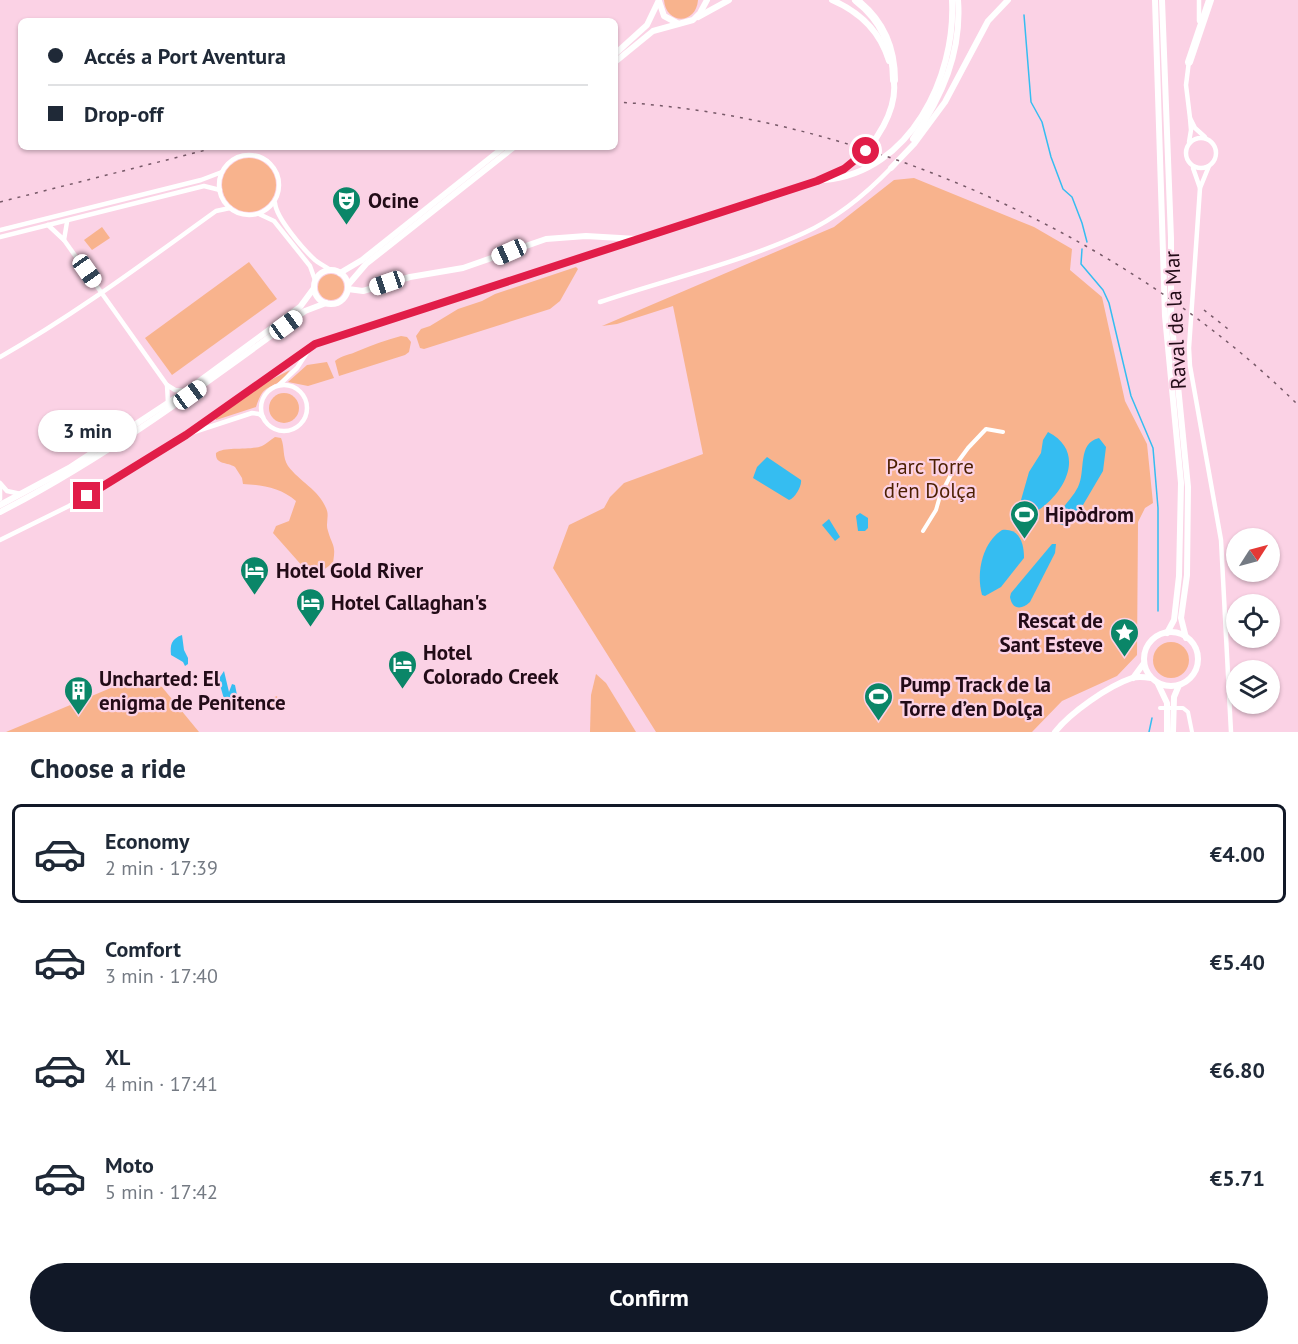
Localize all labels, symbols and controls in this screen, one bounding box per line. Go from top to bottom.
text: Accés a Port Aventura [84,42,286,70]
text: Drop-off [84,100,163,128]
route start [852,137,879,164]
theatre icon: Ocine [331,184,363,226]
place label: Ocine [368,187,419,214]
car [489,236,529,268]
street label: Raval de la Mar [1158,250,1192,390]
car [69,251,105,291]
car [367,269,407,297]
car [266,307,306,343]
car [170,377,210,413]
callout: 3 min [38,409,136,451]
text: 3 min [63,418,112,444]
park label: Parc Torre d'en Dolça [884,453,976,504]
route end [73,482,100,509]
sports icon: Hipòdrom [1008,498,1040,540]
place label: Hipòdrom [1045,501,1134,528]
north arrow [1226,528,1280,582]
map controls [1226,528,1280,714]
hotel icon: Hotel Gold River [239,554,271,596]
place label: Hotel Gold River [276,557,424,584]
hotel icon: Hotel Callaghan's [294,586,326,628]
place label: Hotel Callaghan's [331,589,487,616]
button: locate [1226,594,1280,648]
place label: Rescat de Sant Esteve [999,607,1103,658]
place icon: Rescat de Sant Esteve [1108,616,1140,658]
place label: Hotel Colorado Creek [423,639,559,690]
hotel icon: Hotel Colorado Creek [386,648,418,690]
button: layers [1226,660,1280,714]
place label: Uncharted: El enigma de Penitence [99,665,286,716]
place label: Pump Track de la Torre d’en Dolça [900,671,1051,722]
building icon: Uncharted: El enigma de Penitence [62,674,94,716]
sports icon: Pump Track de la Torre d’en Dolça [863,680,895,722]
text: Choose a ride [30,751,186,785]
icon: car [33,827,87,881]
text: Economy [105,827,189,855]
text: €4.00 [1210,840,1265,868]
text: 2 min · 17:39 [105,855,218,881]
icon: car [33,935,87,989]
text: Comfort [105,935,181,963]
text: €5.40 [1210,948,1265,976]
text: 3 min · 17:40 [105,963,218,989]
icon: car [33,1043,87,1097]
text: XL [105,1043,130,1071]
text: €6.80 [1210,1056,1265,1084]
text: 4 min · 17:41 [105,1071,218,1097]
icon: car [33,1151,87,1205]
text: Moto [105,1151,154,1179]
text: €5.71 [1210,1164,1265,1192]
text: 5 min · 17:42 [105,1179,218,1205]
button: Confirm [30,1263,1268,1332]

